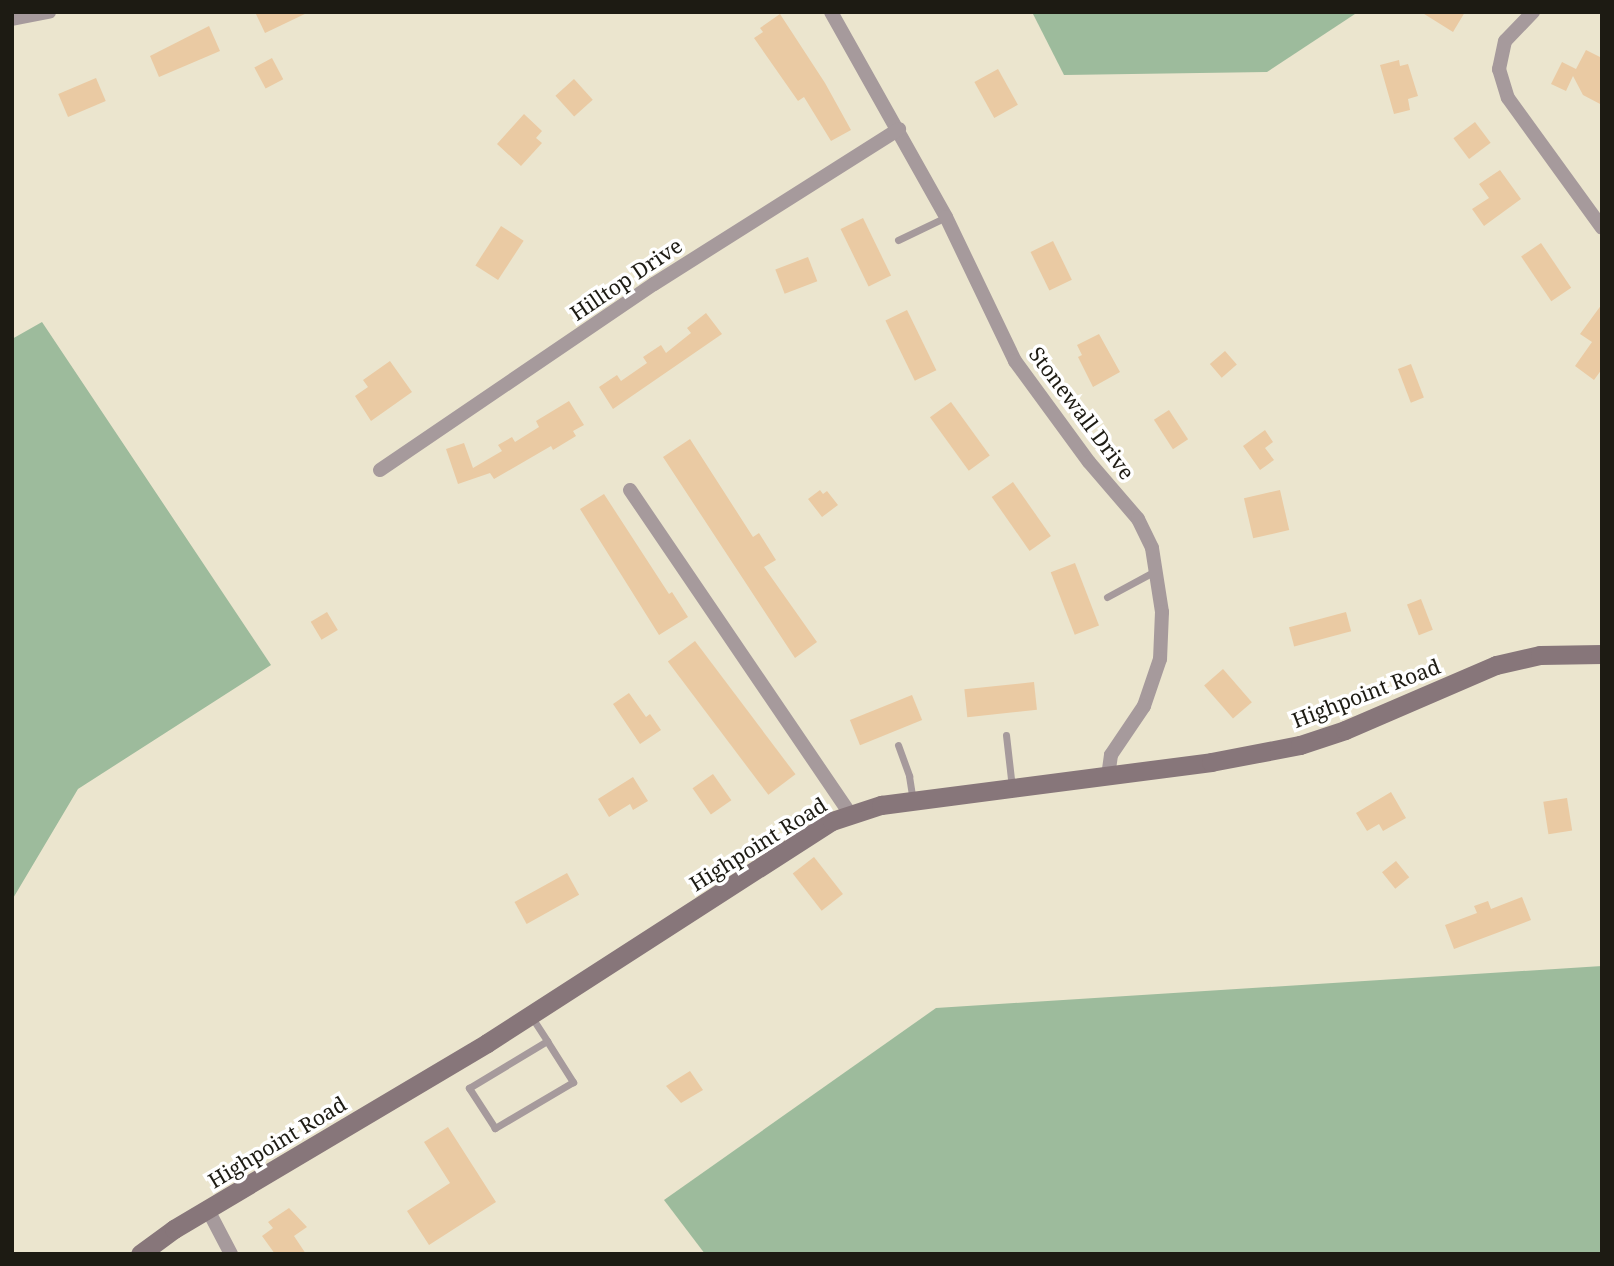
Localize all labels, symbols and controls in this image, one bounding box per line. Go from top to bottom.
street label: Hilltop Drive [565,232,687,326]
street label: Stonewall Drive [1024,342,1140,484]
street label: Highpoint Road [1288,653,1444,733]
street label: Highpoint Road [685,792,831,896]
street label: Highpoint Road [203,1091,351,1193]

